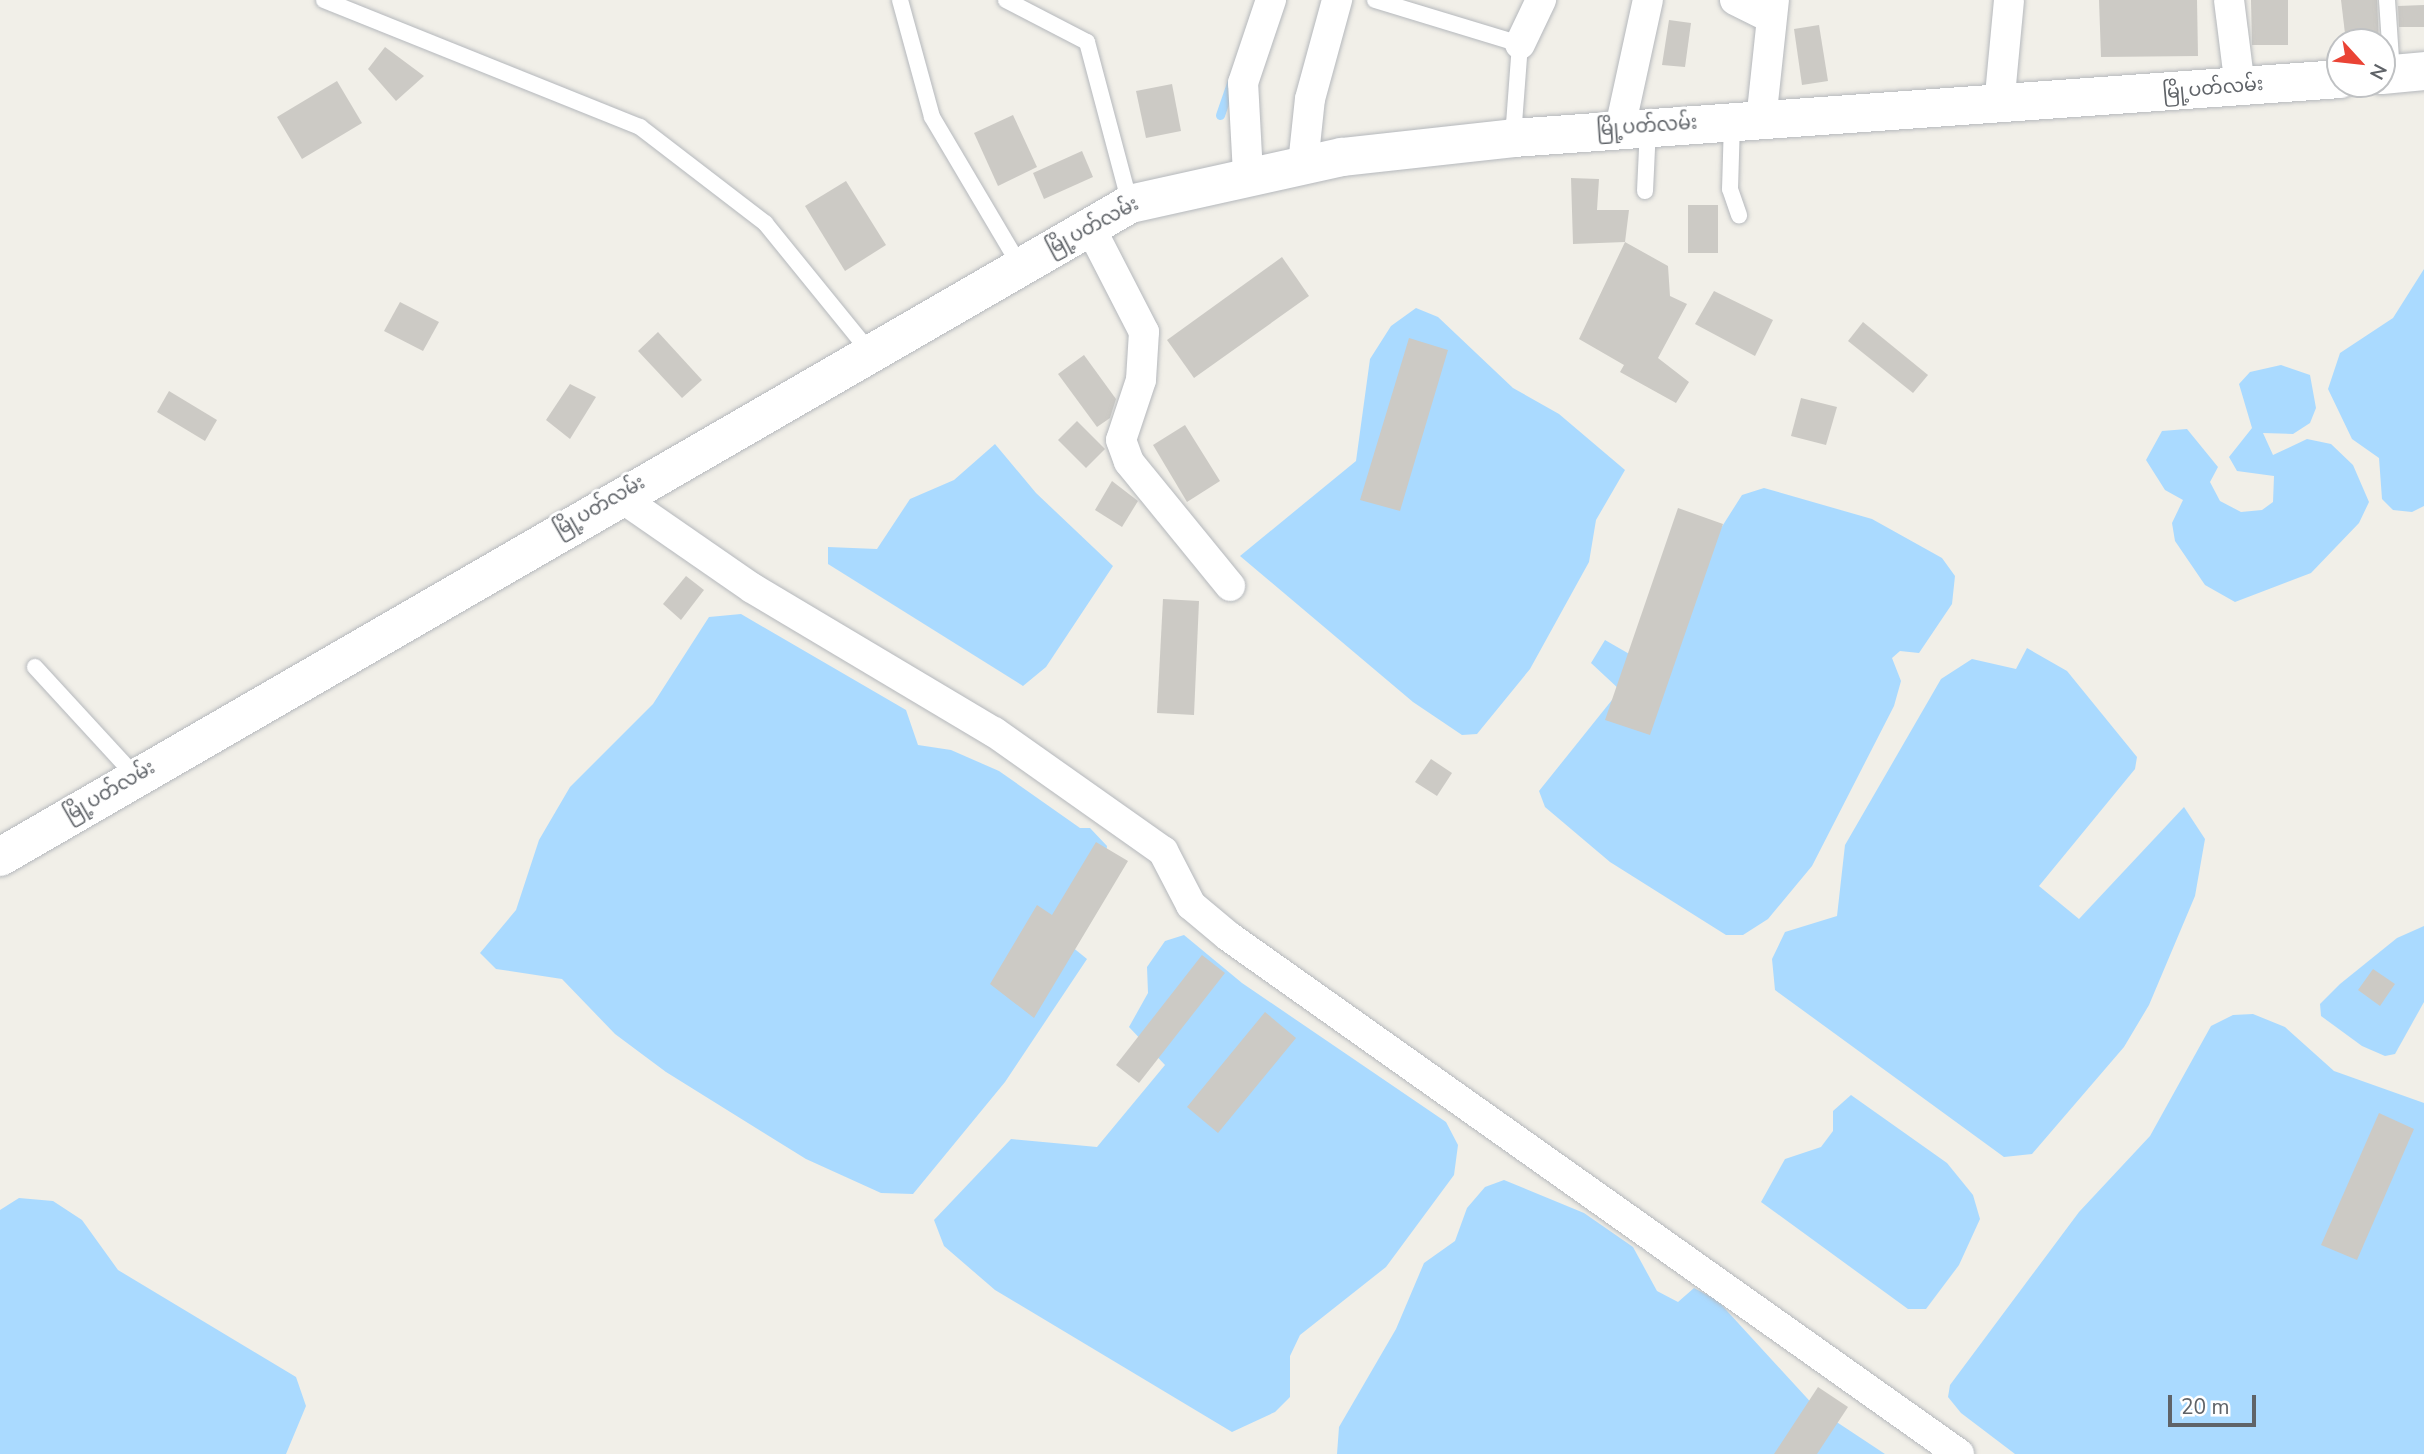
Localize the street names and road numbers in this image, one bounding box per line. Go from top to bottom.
street label: မြို့ပတ်လမ်း [2162,73,2264,105]
street label: မြို့ပတ်လမ်း [1596,112,1698,142]
street label: မြို့ပတ်လမ်း [1043,193,1143,261]
street label: မြို့ပတ်လမ်း [551,472,649,542]
street label: မြို့ပတ်လမ်း [61,757,159,827]

